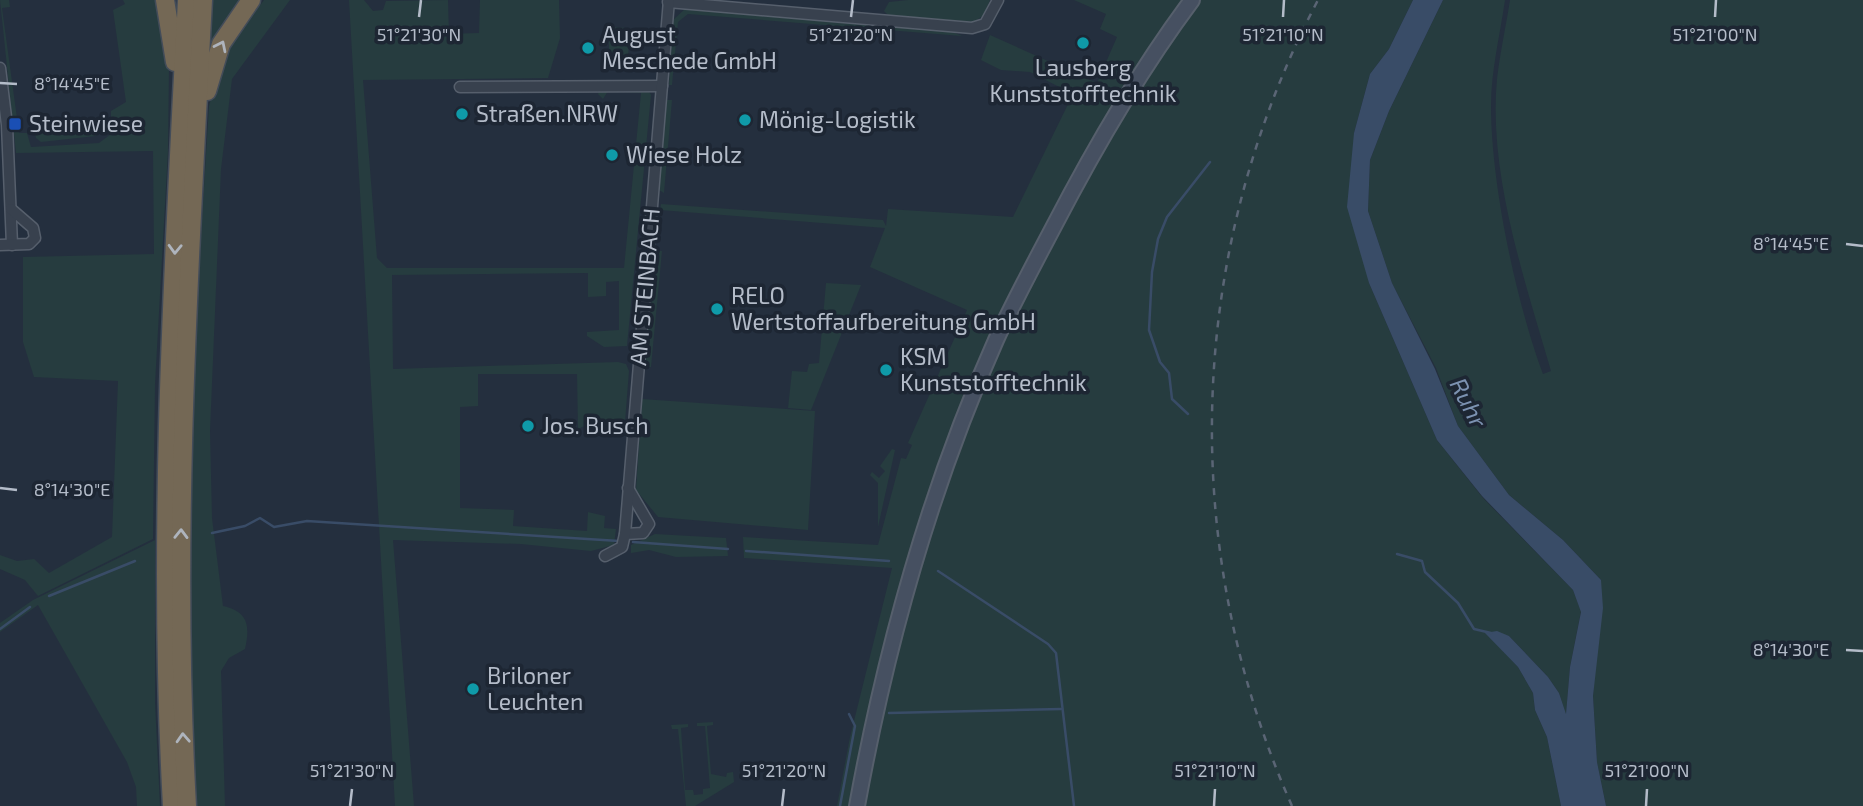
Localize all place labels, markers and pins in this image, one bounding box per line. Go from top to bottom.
place label: August Meschede GmbH [602,20,777,74]
marker: Lausberg Kunststofftechnik [1075,35,1091,51]
marker: August Meschede GmbH [580,40,596,56]
place label: Lausberg Kunststofftechnik [990,53,1177,107]
place label: Straßen.NRW [476,99,618,127]
place label: Mönig-Logistik [759,105,916,133]
marker: Straßen.NRW [454,106,470,122]
place label: Steinwiese [29,109,143,137]
marker: Mönig-Logistik [737,112,753,128]
marker: Steinwiese [7,116,23,132]
place label: Wiese Holz [626,140,742,168]
marker: Wiese Holz [604,147,620,163]
place label: RELO Wertstoffaufbereitung GmbH [731,281,1036,335]
marker: RELO Wertstoffaufbereitung GmbH [709,301,725,317]
place label: KSM Kunststofftechnik [900,342,1087,396]
marker: KSM Kunststofftechnik [878,362,894,378]
place label: Jos. Busch [542,411,649,439]
marker: Jos. Busch [520,418,536,434]
place label: Briloner Leuchten [487,661,583,715]
marker: Briloner Leuchten [465,681,481,697]

